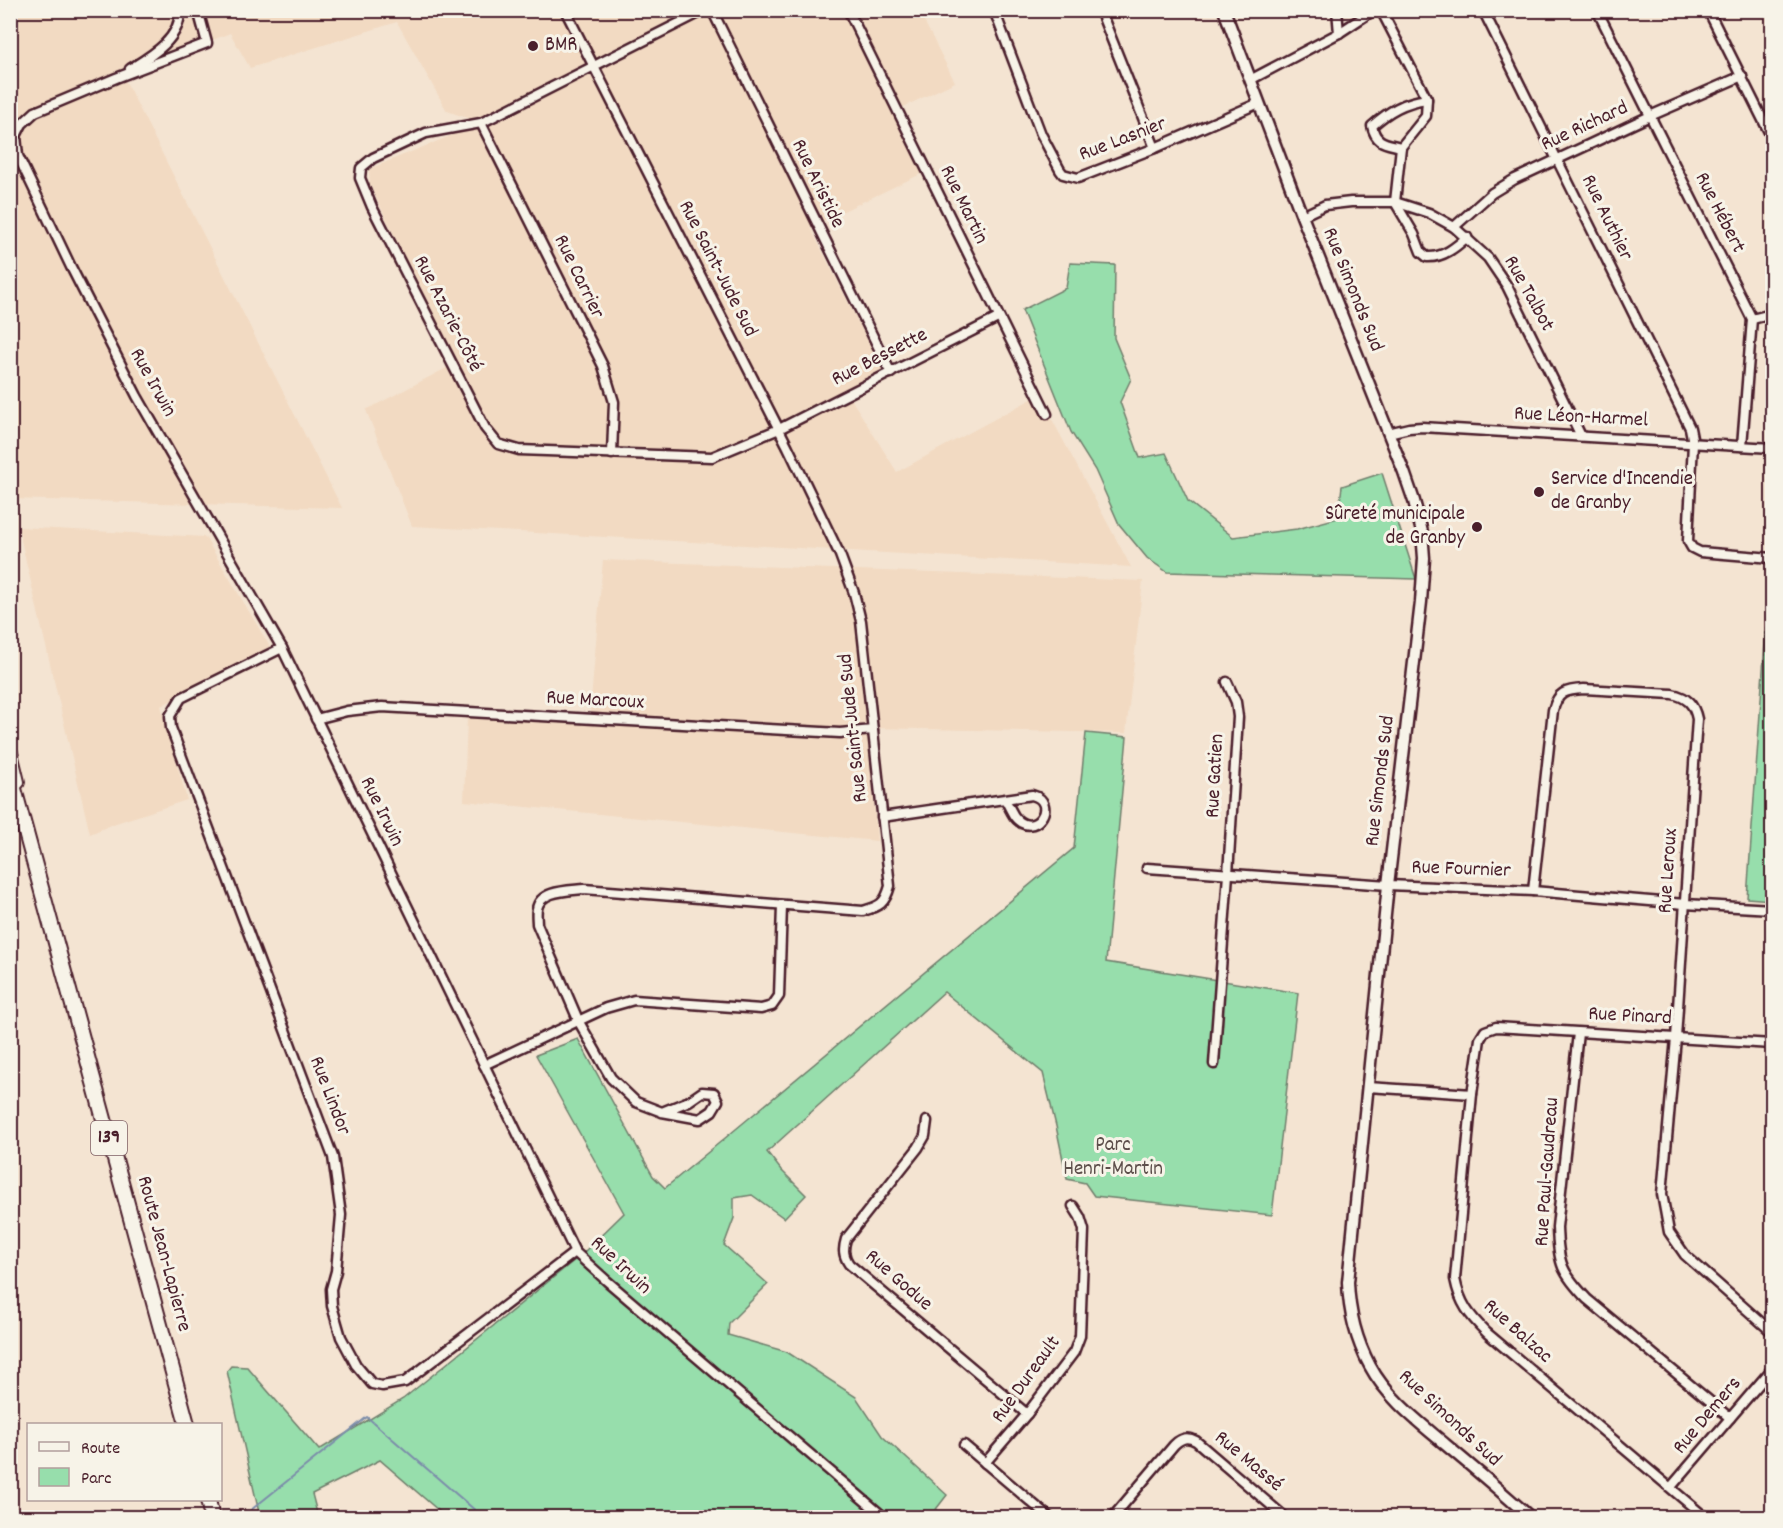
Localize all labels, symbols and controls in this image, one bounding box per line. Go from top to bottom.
place label: BMR [545,31,578,61]
marker: BMR [526,39,540,53]
street label: Rue Richard [1537,94,1633,160]
street label: Rue Lasnier [1075,110,1171,170]
street label: Rue Aristide [782,134,852,234]
street label: Rue Martin [931,160,995,250]
street label: Rue Hébert [1686,167,1752,259]
street label: Rue Authier [1572,170,1640,266]
street label: Rue Saint-Jude Sud [670,196,764,342]
street label: Rue Simonds Sud [1313,223,1391,357]
street label: Rue Carrier [545,230,611,324]
street label: Rue Azarie-Côté [405,251,489,377]
street label: Rue Talbot [1495,251,1561,338]
street label: Rue Bessette [827,321,933,395]
street label: Rue Irwin [121,343,183,423]
street label: Rue Léon-Harmel [1513,400,1649,436]
place label: Service d'Incendie de Granby [1551,465,1693,519]
marker: Service d'Incendie de Granby [1532,485,1546,499]
place label: Sûreté municipale de Granby [1325,500,1465,554]
marker: Sûreté municipale de Granby [1470,520,1484,534]
street label: Rue Saint-Jude Sud [831,652,877,804]
street label: Rue Marcoux [545,683,645,719]
street label: Rue Simonds Sud [1358,714,1404,848]
street label: Rue Gatien [1199,733,1233,819]
street label: Rue Irwin [351,772,411,852]
street label: Rue Leroux [1651,827,1687,915]
street label: Rue Fournier [1411,853,1511,887]
street label: Rue Pinard [1587,1000,1673,1034]
street label: Rue Lindor [300,1052,358,1140]
street label: Rue Paul-Gaudreau [1528,1097,1568,1247]
road number: 139 [91,1121,127,1155]
park label: Parc Henri-Martin [1063,1131,1163,1185]
street label: Route Jean-Lapierre [128,1173,198,1335]
street label: Rue Irwin [582,1230,658,1302]
street label: Rue Godue [857,1243,939,1319]
street label: Rue Balzac [1476,1293,1558,1371]
street label: Rue Dureault [985,1330,1069,1430]
street label: Rue Simonds Sud [1391,1363,1507,1475]
street label: Rue Demers [1666,1370,1750,1462]
legend [27,1423,222,1501]
street label: Rue Massé [1207,1424,1289,1500]
text: Route [81,1437,120,1462]
text: Parc [81,1467,112,1492]

